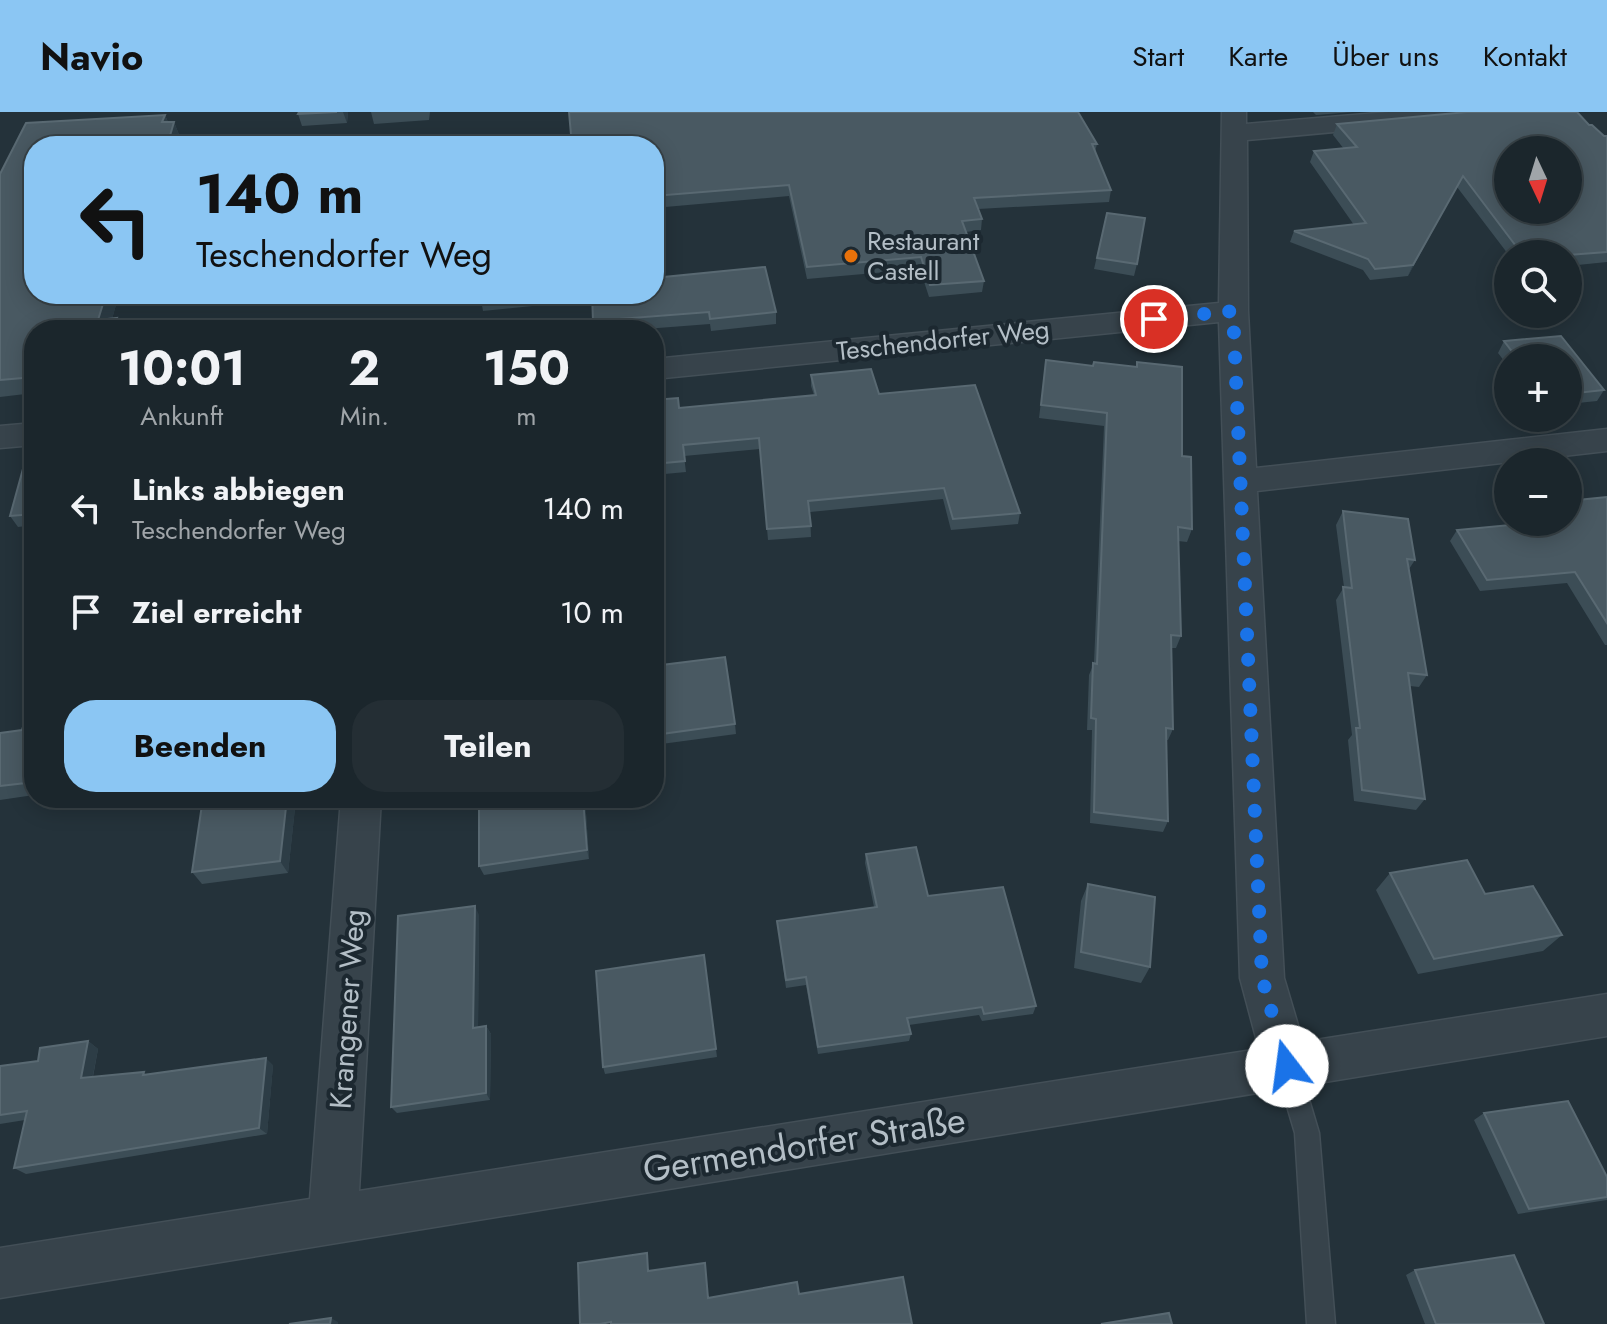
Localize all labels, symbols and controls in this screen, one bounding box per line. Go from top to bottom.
text: Navio [40,29,143,84]
text: Start [1132,36,1184,77]
text: Karte [1228,36,1288,77]
text: Über uns [1332,36,1439,77]
text: Kontakt [1483,36,1567,77]
north arrow [1494,136,1582,224]
map controls [1494,136,1582,536]
text: 140 m [196,153,363,234]
icon: left [64,168,168,272]
place label: Restaurant Castell [867,222,980,290]
text: Teschendorfer Weg [196,228,492,280]
button: search [1494,240,1582,328]
marker: Restaurant Castell [842,247,860,265]
pin [1120,285,1188,353]
icon: arrive [1132,297,1176,341]
street label: Teschendorfer Weg [835,310,1051,370]
text: 10:01 [118,334,246,403]
text: 2 [349,334,380,403]
text: 150 [483,334,570,403]
button: + [1494,344,1582,432]
text: Ankunft [140,397,223,435]
text: Min. [340,397,389,435]
text: m [516,397,537,435]
button: − [1494,448,1582,536]
text: Links abbiegen [132,468,345,511]
icon: left [64,486,108,530]
text: 140 m [543,487,624,530]
text: Teschendorfer Weg [132,511,346,549]
icon: arrive [64,590,108,634]
text: Ziel erreicht [132,591,301,634]
text: 10 m [560,591,624,634]
button: Beenden [64,700,336,792]
button: Teilen [352,700,624,792]
street label: Krangener Weg [319,908,375,1110]
position arrow [1245,1024,1329,1108]
street label: Germendorfer Straße [639,1093,969,1195]

